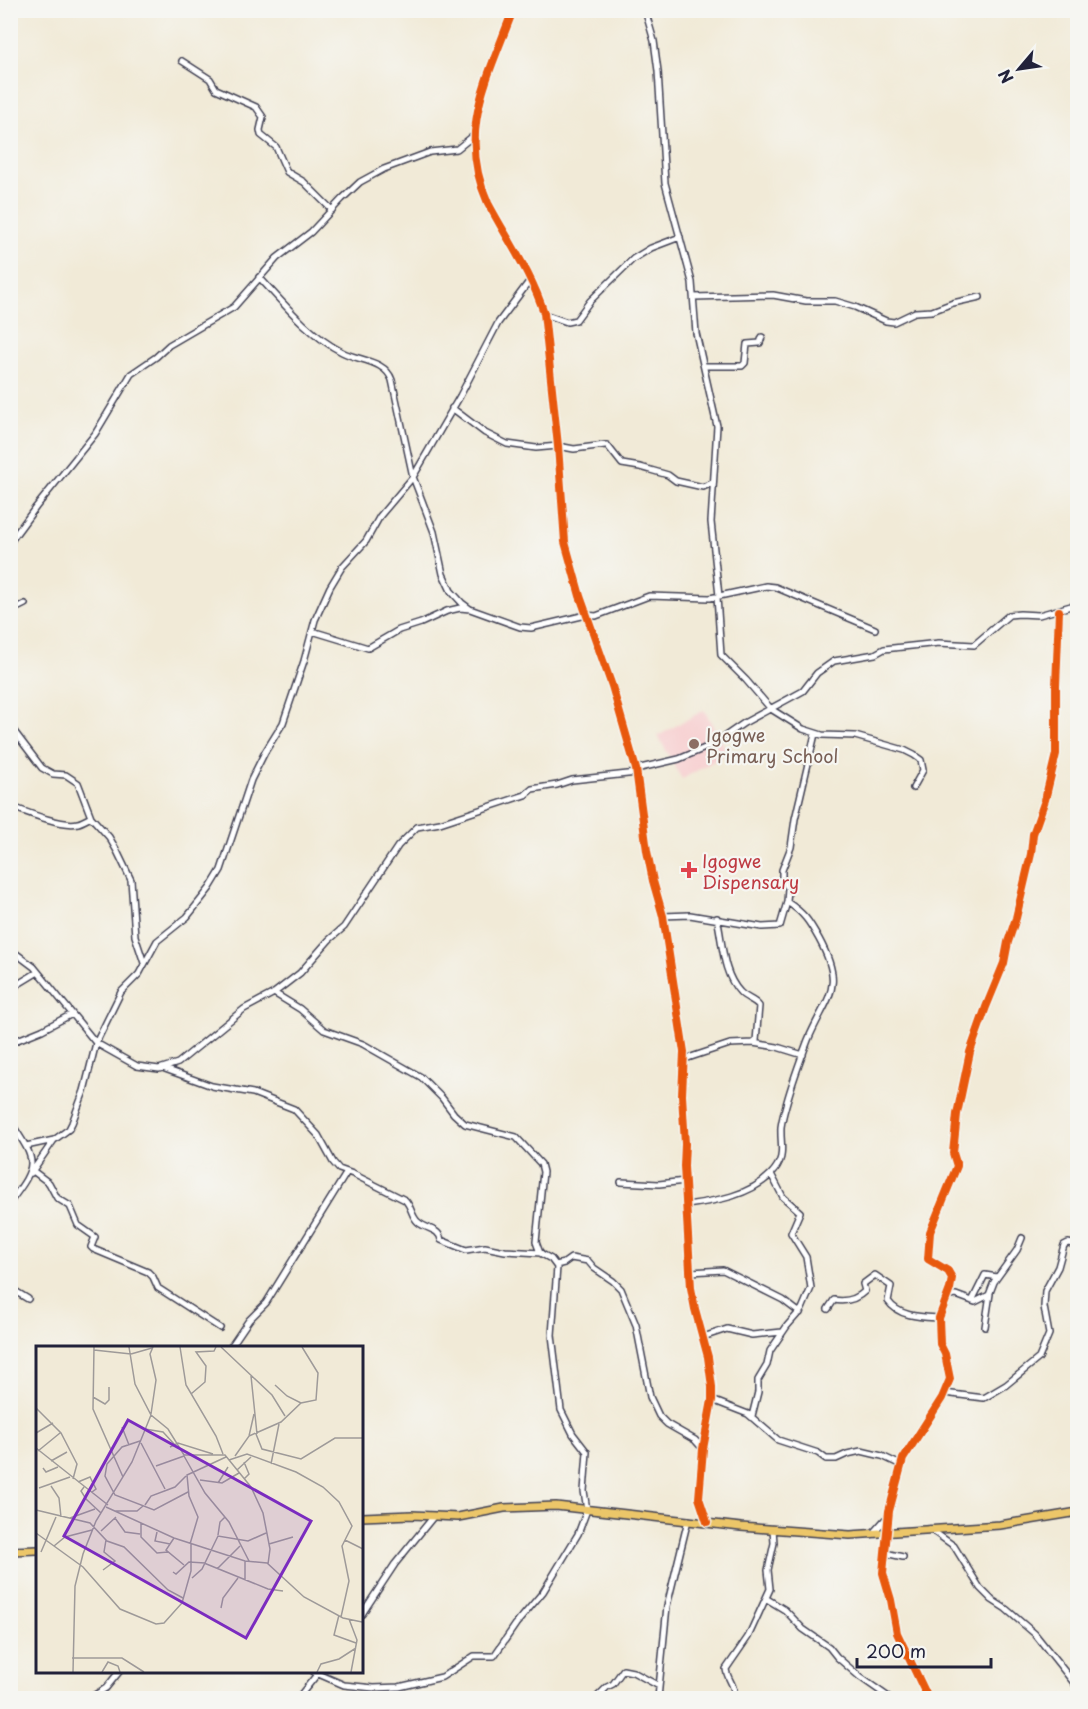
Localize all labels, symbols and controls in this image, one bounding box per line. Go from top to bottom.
north arrow [989,39,1049,99]
text: N [991,65,1019,88]
place label: Igogwe Primary School [706,721,838,769]
marker: Igogwe Primary School [687,737,701,751]
place label: Igogwe Dispensary [702,847,799,895]
marker: Igogwe Dispensary [680,861,698,879]
inset map [36,1346,363,1673]
scale bar [857,1631,990,1669]
text: 200 m [866,1637,926,1664]

